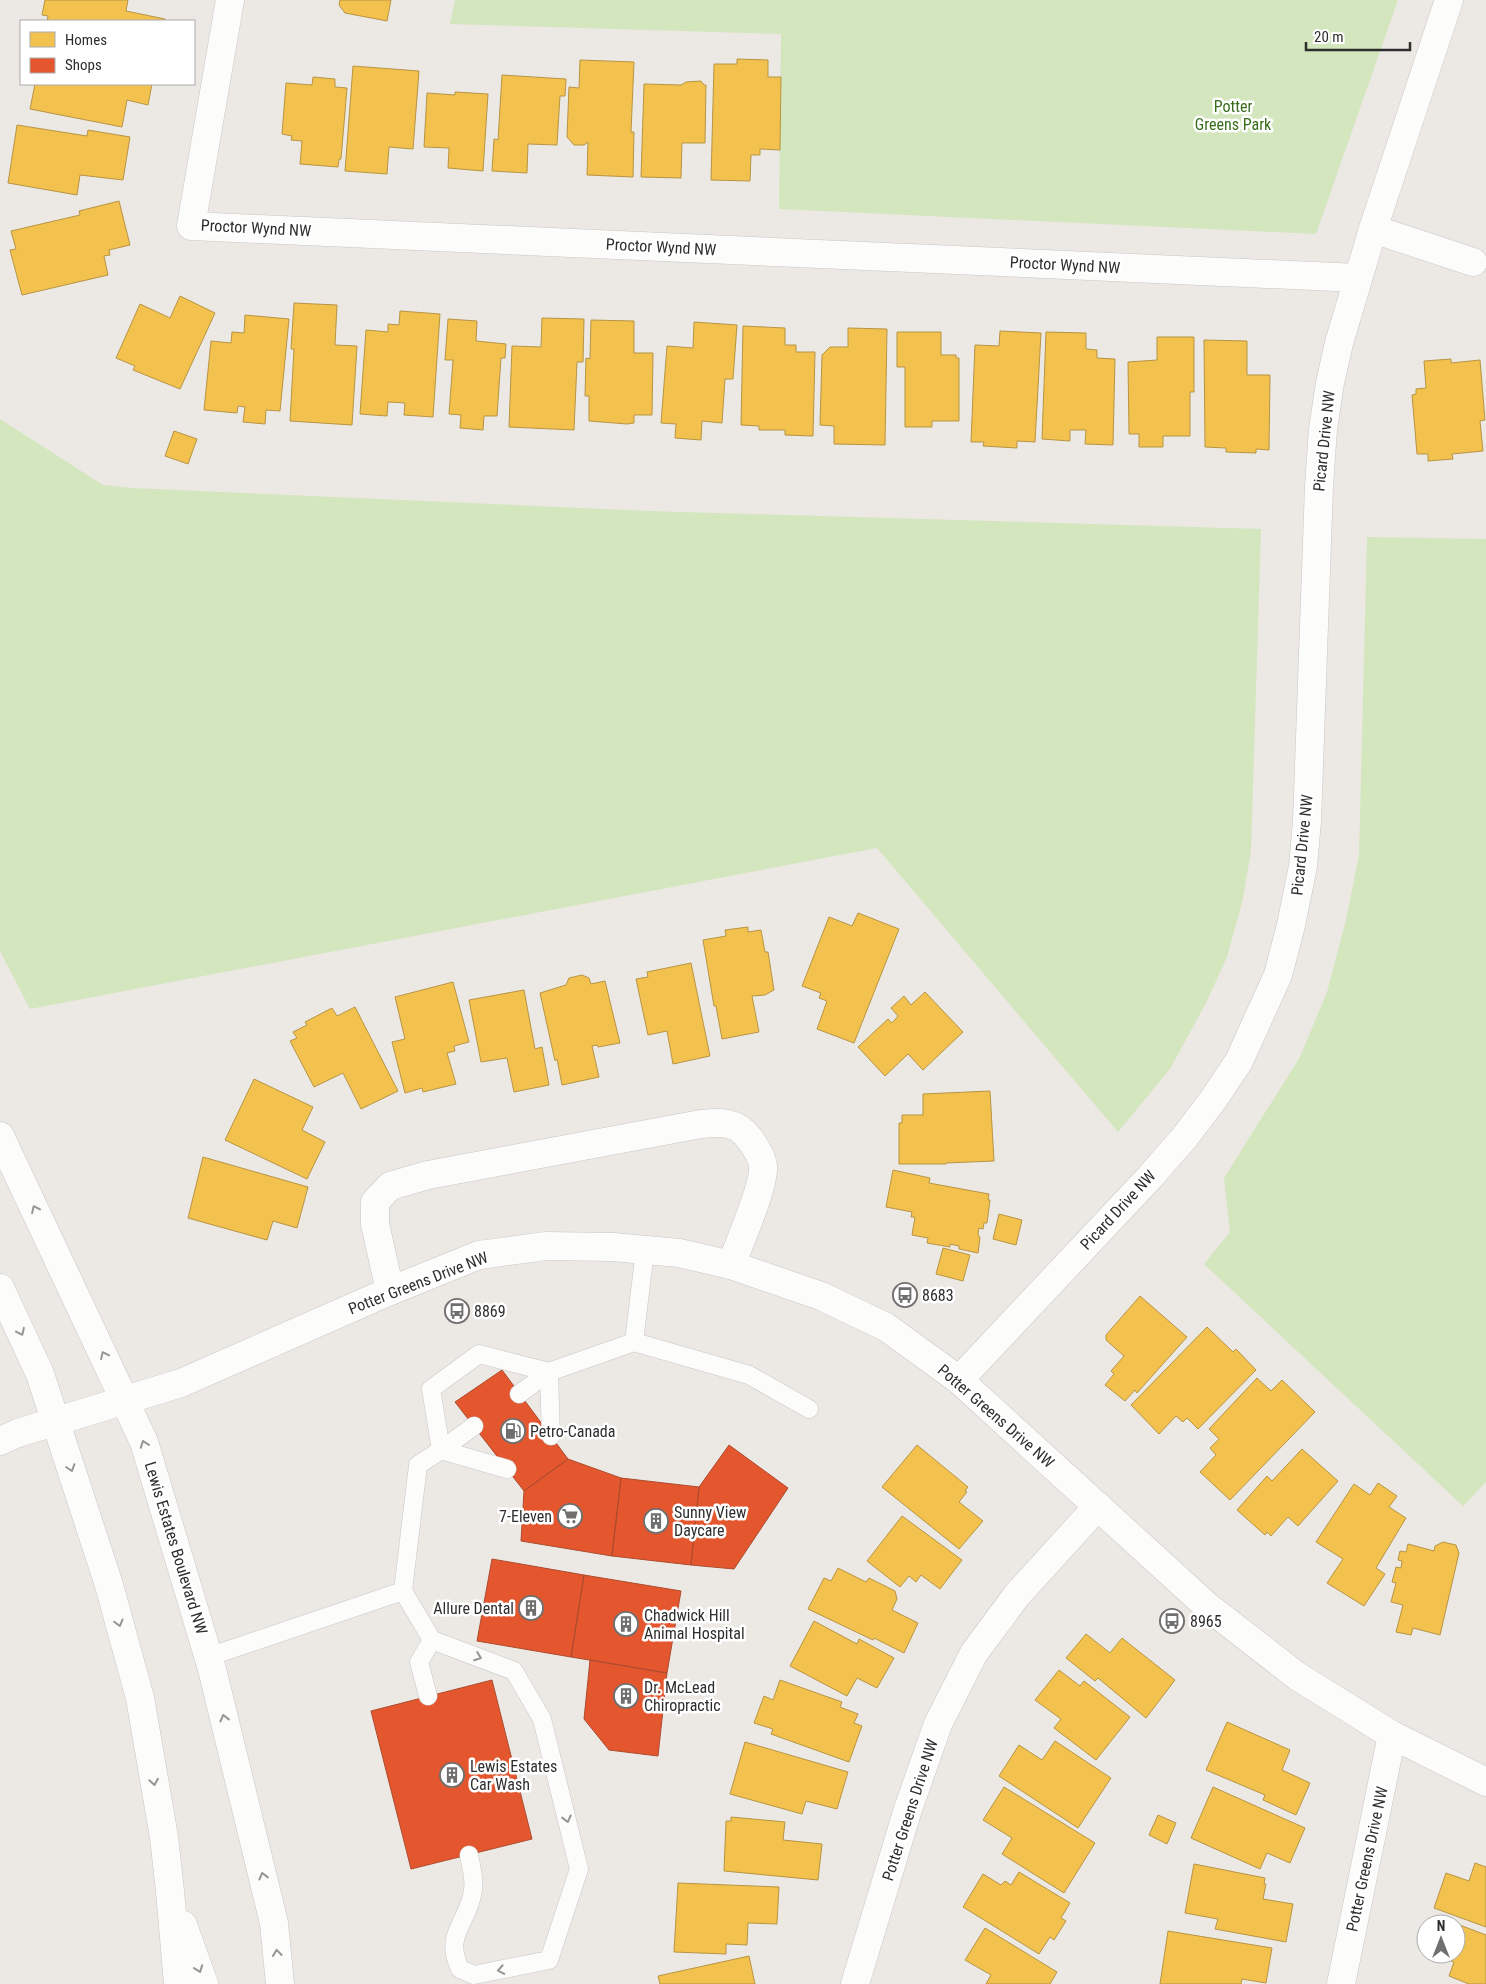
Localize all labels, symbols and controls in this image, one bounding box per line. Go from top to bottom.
legend [20,20,195,85]
scale bar [1306,20,1410,52]
text: 20 m [1314,28,1344,46]
text: Homes [65,31,107,49]
text: Shops [65,56,102,74]
park label: Potter Greens Park [1195,97,1272,134]
street label: Proctor Wynd NW [200,216,312,240]
street label: Proctor Wynd NW [605,235,717,259]
street label: Proctor Wynd NW [1009,253,1121,277]
street label: Picard Drive NW [1309,389,1339,493]
street label: Picard Drive NW [1287,793,1317,897]
street label: Picard Drive NW [1076,1166,1160,1254]
one-way arrow [31,1205,41,1214]
street label: Potter Greens Drive NW [346,1248,490,1318]
bus stop icon: 8683 [892,1282,918,1308]
place label: 8683 [922,1286,954,1305]
bus stop icon: 8869 [444,1298,470,1324]
place label: 8869 [474,1302,506,1321]
one-way arrow [14,1327,25,1336]
one-way arrow [100,1352,110,1361]
street label: Potter Greens Drive NW [934,1360,1058,1472]
fuel station icon: Petro-Canada [500,1418,526,1444]
place label: Petro-Canada [530,1422,615,1441]
one-way arrow [140,1440,150,1449]
street label: Lewis Estates Boulevard NW [141,1459,211,1637]
one-way arrow [66,1463,76,1471]
supermarket icon: 7-Eleven [557,1503,583,1529]
place label: Sunny View Daycare [674,1503,746,1540]
place label: 7-Eleven [499,1507,552,1526]
building icon: Sunny View Daycare [643,1508,669,1534]
building icon: Allure Dental [518,1595,544,1621]
place label: Allure Dental [433,1599,514,1618]
place label: Chadwick Hill Animal Hospital [644,1606,745,1643]
bus stop icon: 8965 [1159,1608,1185,1634]
building icon: Chadwick Hill Animal Hospital [613,1611,639,1637]
place label: 8965 [1190,1612,1222,1631]
one-way arrow [113,1619,124,1627]
one-way arrow [473,1651,482,1661]
place label: Dr. McLead Chiropractic [644,1678,721,1715]
building icon: Dr. McLead Chiropractic [613,1683,639,1709]
one-way arrow [219,1713,230,1722]
street label: Potter Greens Drive NW [878,1737,942,1883]
place label: Lewis Estates Car Wash [470,1757,557,1794]
building icon: Lewis Estates Car Wash [439,1762,465,1788]
one-way arrow [149,1777,159,1786]
street label: Potter Greens Drive NW [1342,1785,1392,1933]
one-way arrow [561,1815,572,1824]
one-way arrow [258,1872,268,1880]
north arrow [1416,1914,1466,1964]
text: N [1437,1918,1445,1934]
one-way arrow [272,1949,283,1957]
one-way arrow [496,1964,505,1975]
one-way arrow [193,1965,203,1973]

